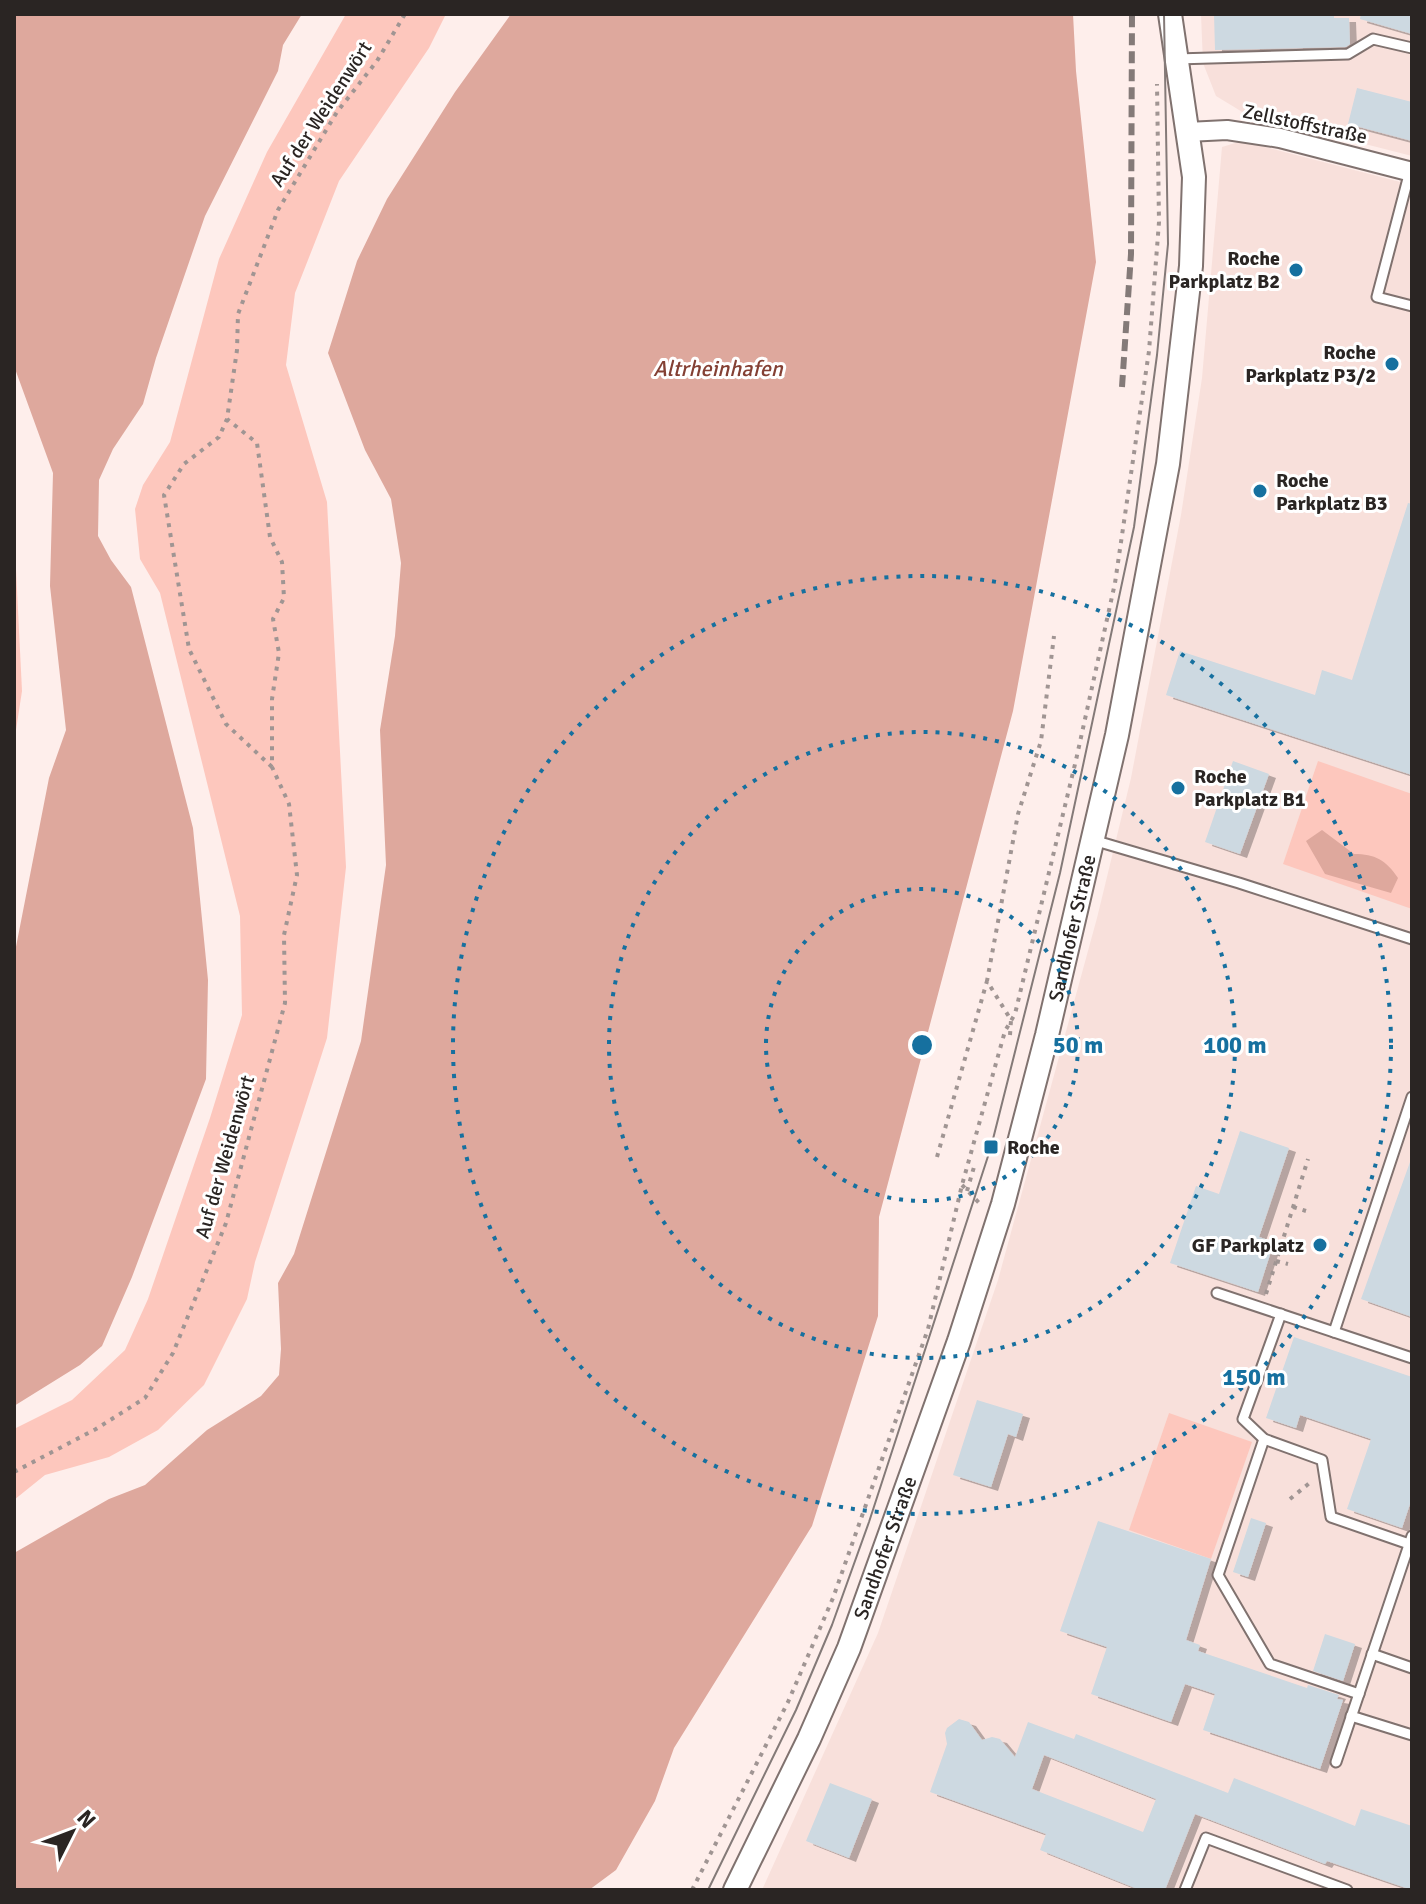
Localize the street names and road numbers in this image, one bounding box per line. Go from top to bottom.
street label: Auf der Weidenwört [265,36,377,192]
street label: Zellstoffstraße [1241,99,1369,149]
street label: Sandhofer Straße [1043,852,1101,1004]
street label: Auf der Weidenwört [190,1072,260,1242]
street label: Sandhofer Straße [848,1473,922,1623]

